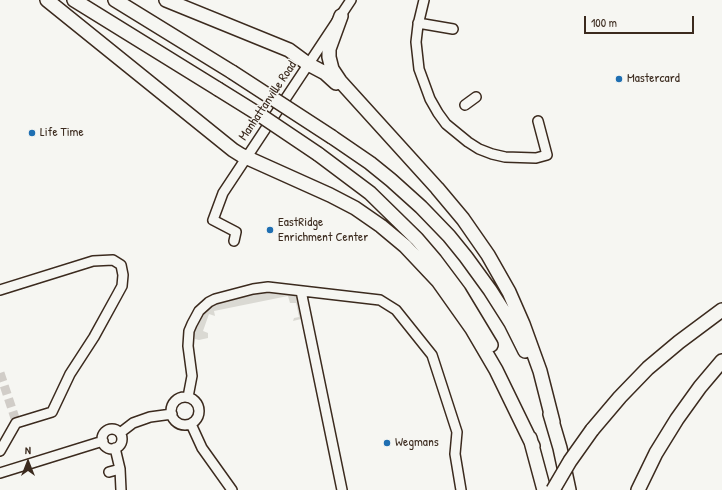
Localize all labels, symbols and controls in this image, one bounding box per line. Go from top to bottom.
scale bar [586,8,696,34]
text: 100 m [591,14,617,31]
street label: Manhattanville Road [236,58,300,144]
place label: Mastercard [627,71,680,87]
marker: Mastercard [614,74,624,84]
place label: Life Time [40,125,84,141]
marker: Life Time [27,128,37,138]
place label: EastRidge Enrichment Center [278,215,368,246]
marker: EastRidge Enrichment Center [265,225,275,235]
place label: Wegmans [395,435,439,451]
marker: Wegmans [382,438,392,448]
north arrow [8,442,48,482]
text: N [25,443,31,457]

